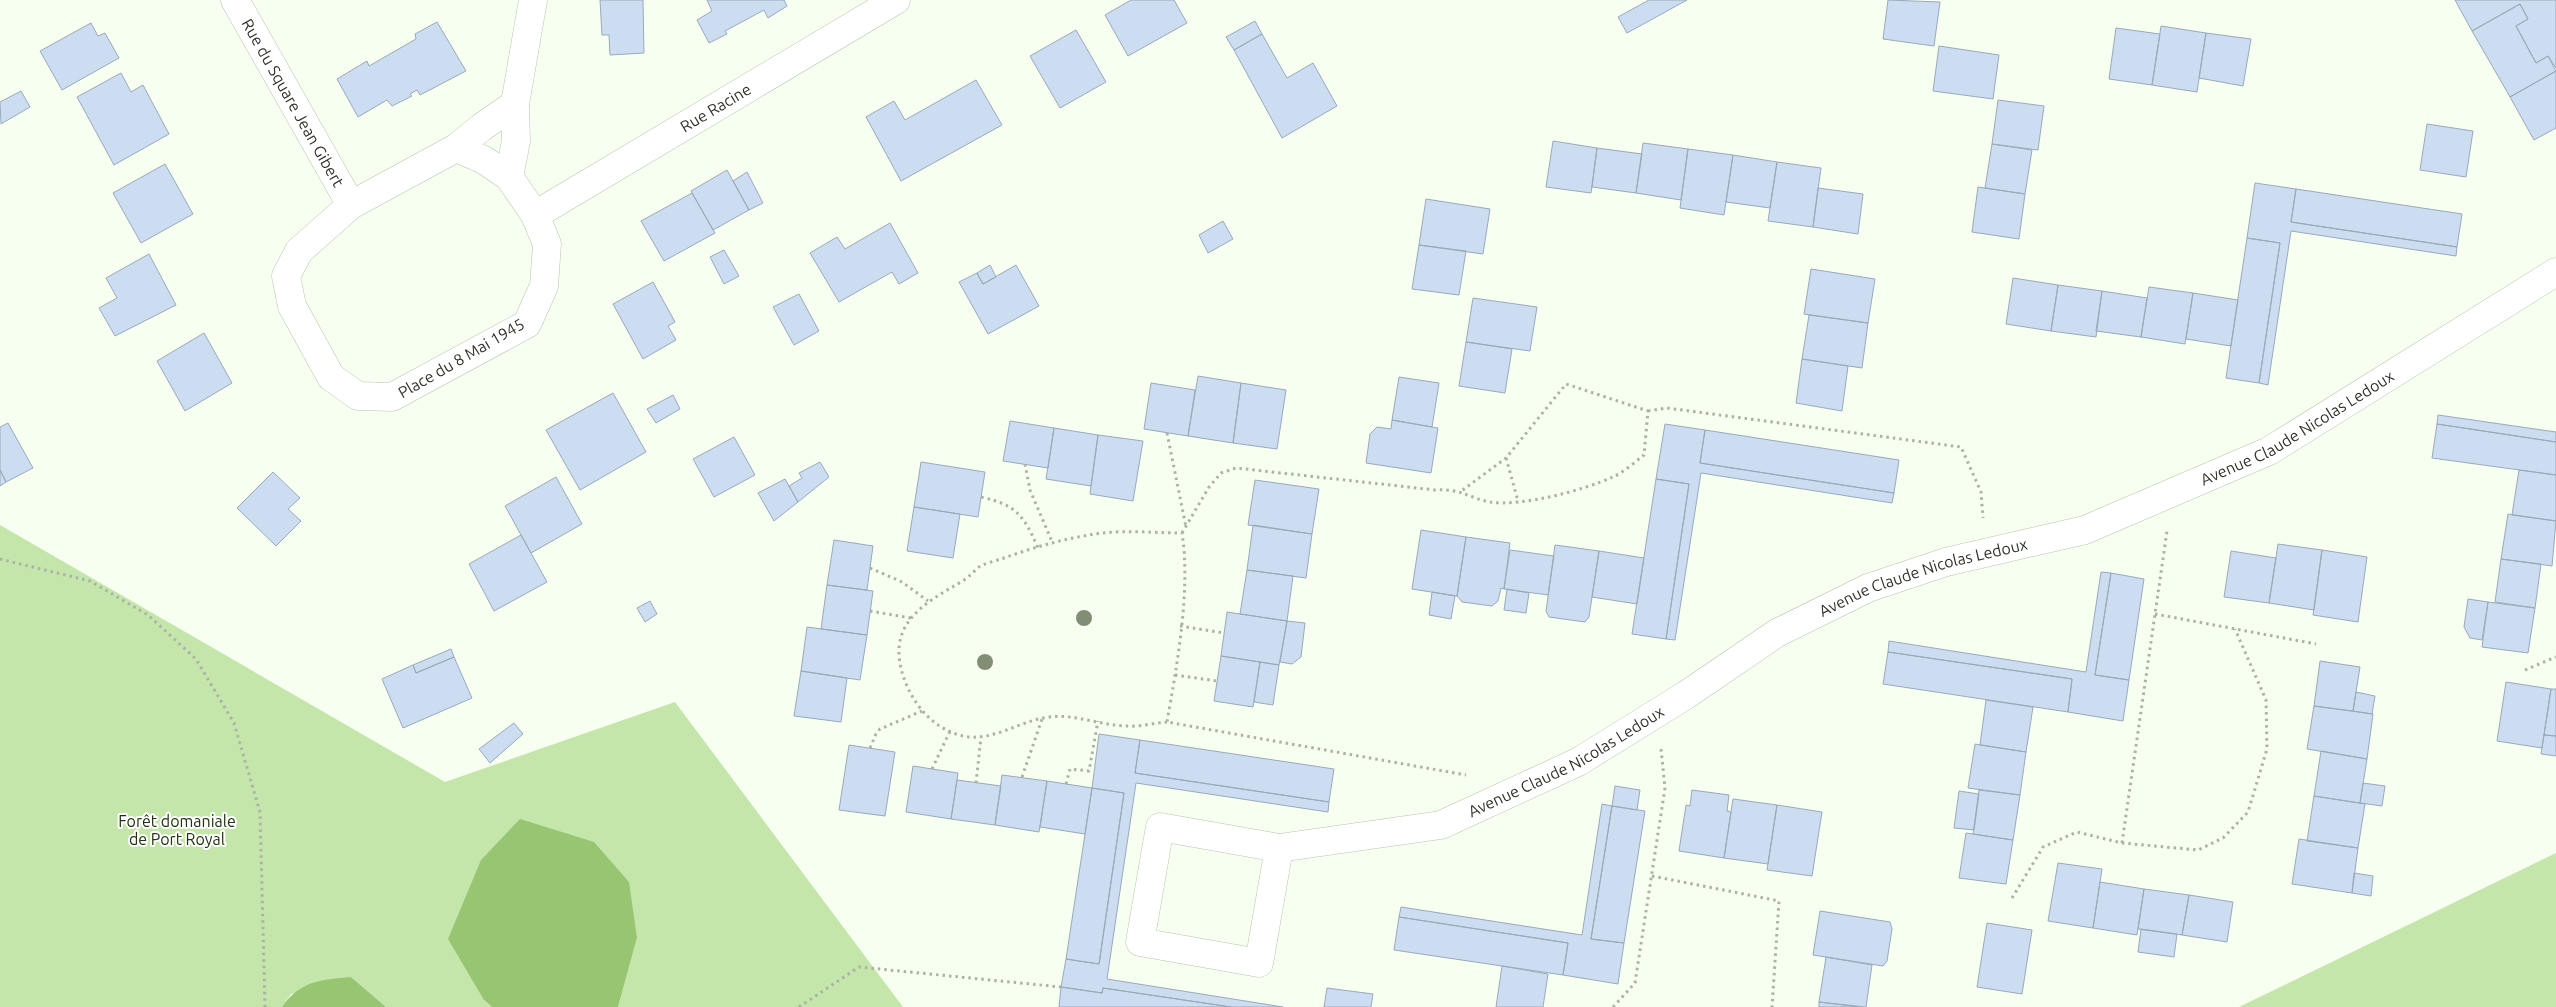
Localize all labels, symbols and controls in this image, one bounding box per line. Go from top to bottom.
street label: Rue du Square Jean Gibert [238,15,348,191]
street label: Rue Racine [677,80,754,136]
street label: Place du 8 Mai 1945 [395,315,527,401]
street label: Avenue Claude Nicolas Ledoux [2198,366,2397,488]
street label: Avenue Claude Nicolas Ledoux [1816,535,2029,620]
street label: Avenue Claude Nicolas Ledoux [1465,702,1667,820]
park label: Forêt domaniale de Port Royal [118,812,236,848]

